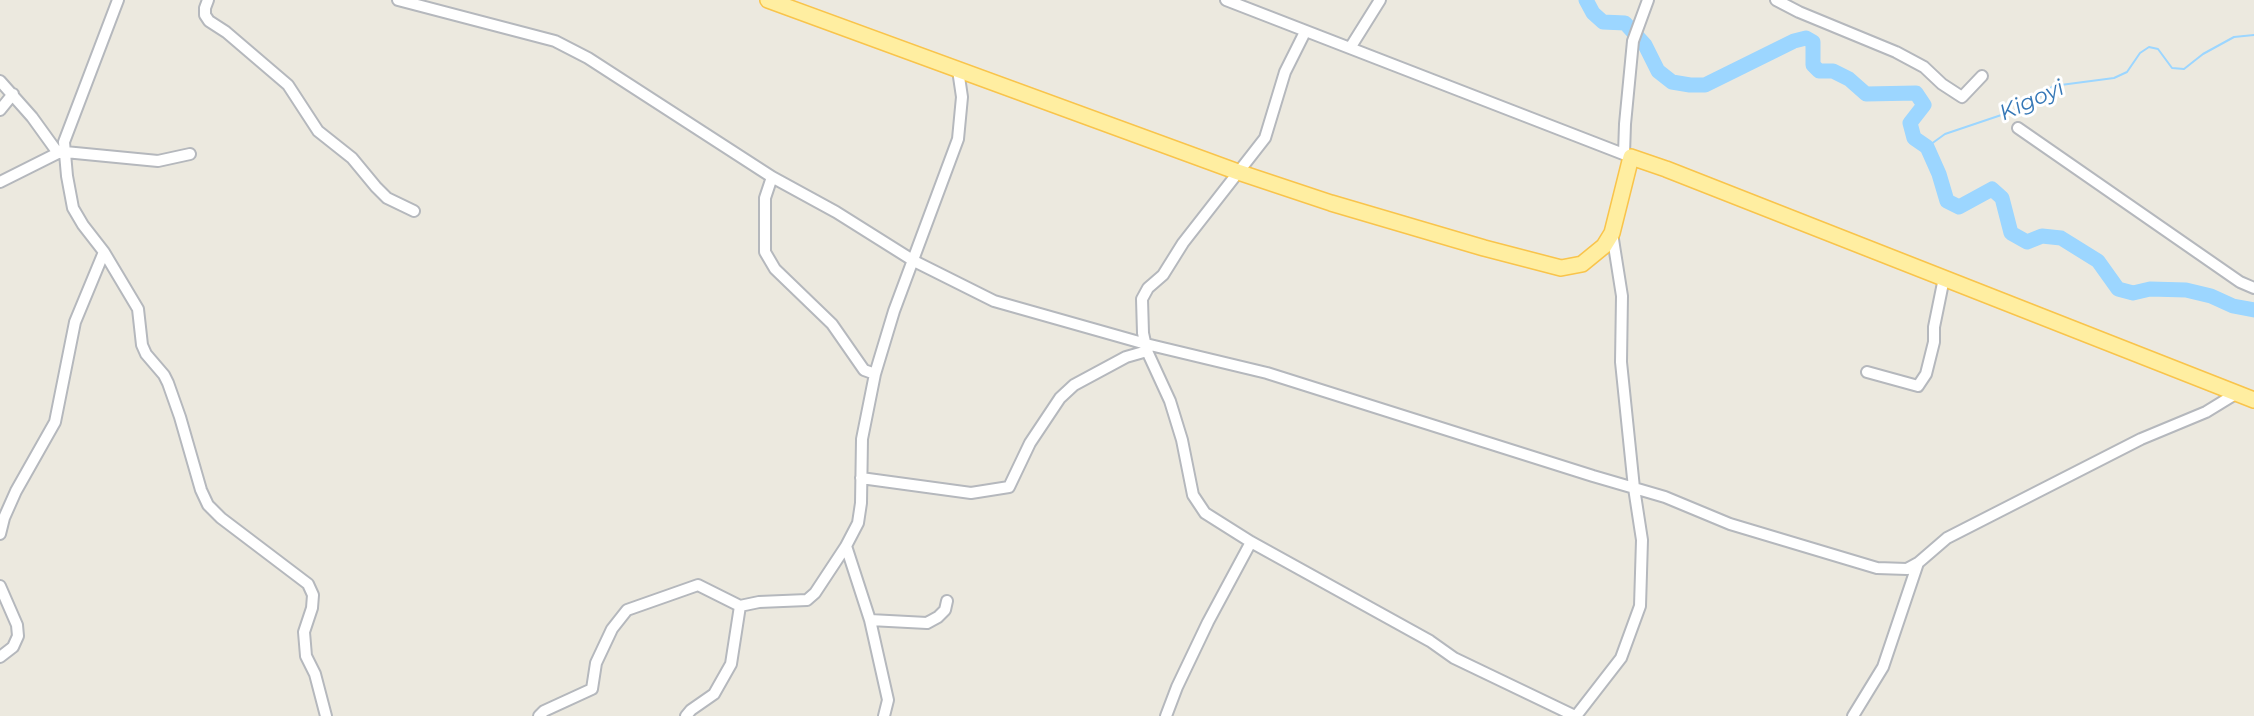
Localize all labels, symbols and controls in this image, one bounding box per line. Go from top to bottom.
water label: Kigoyi [1996,75,2068,127]

